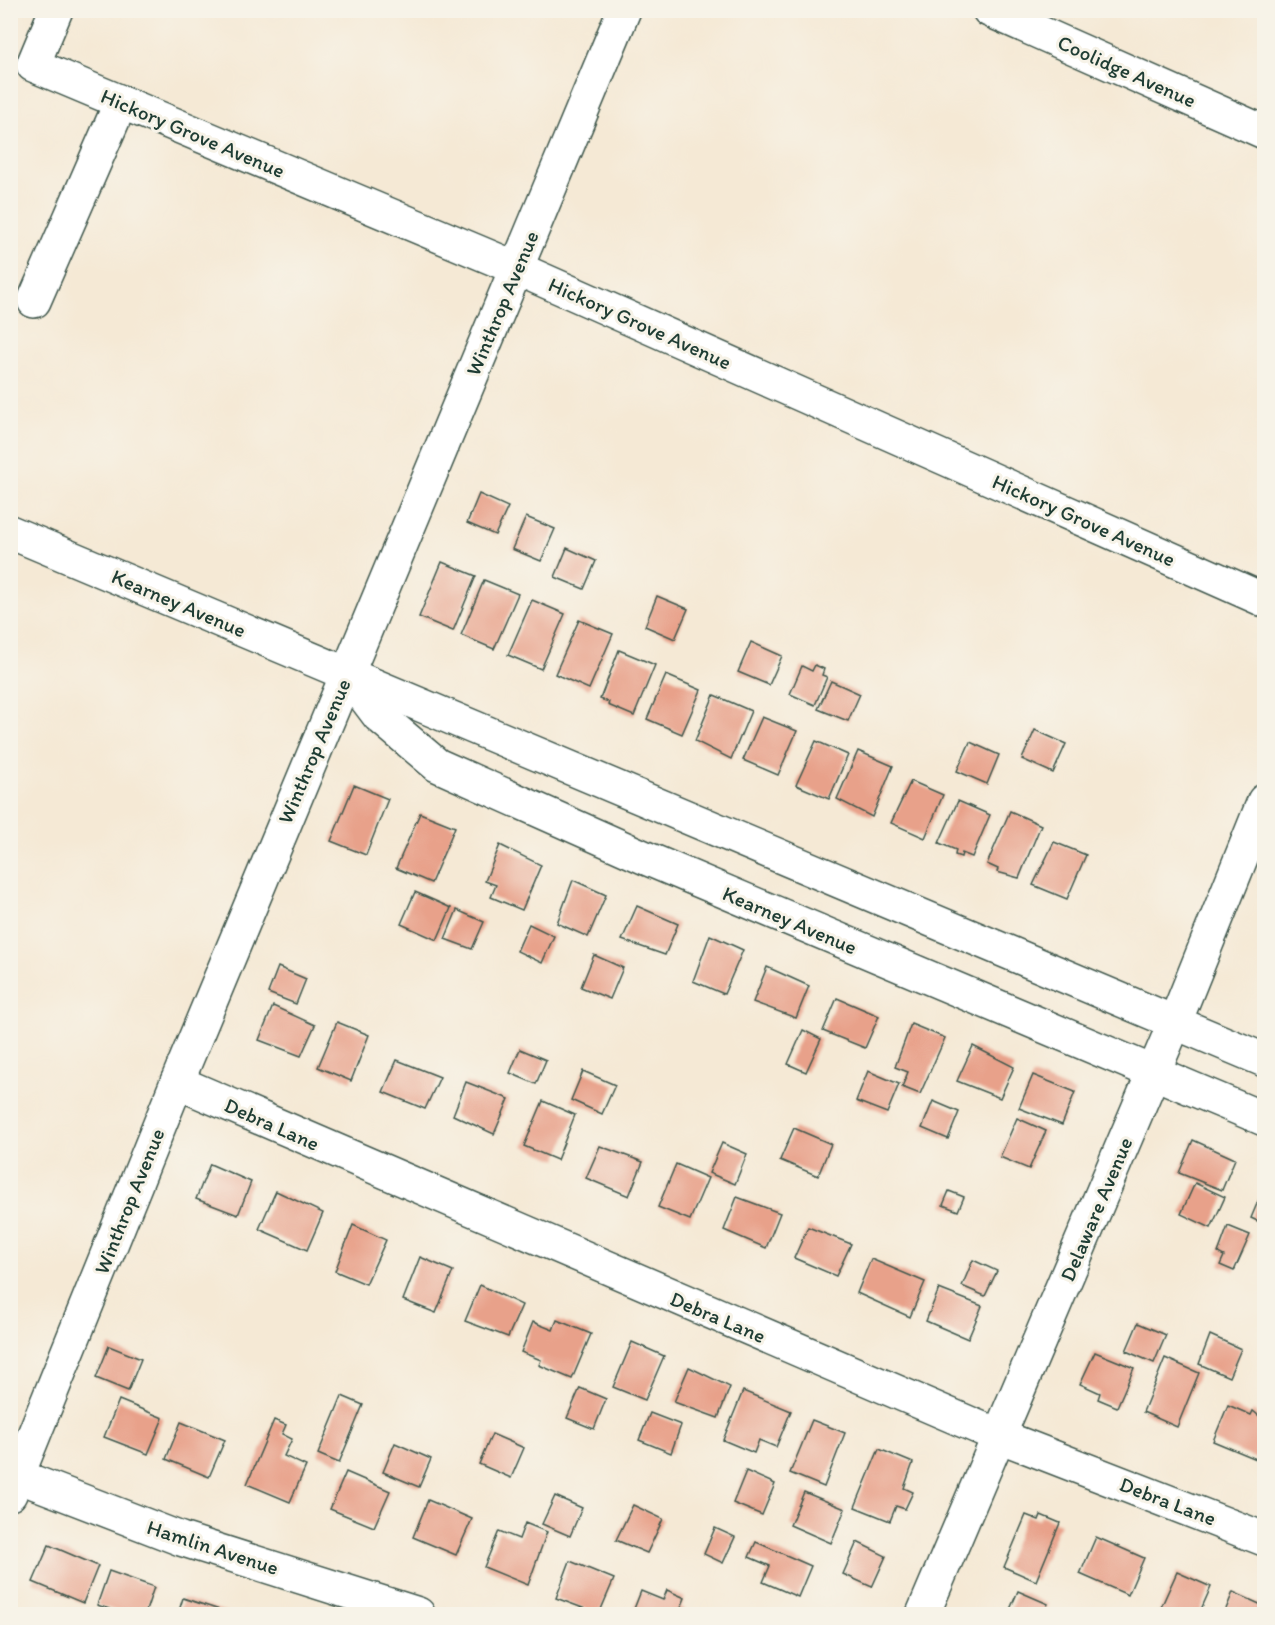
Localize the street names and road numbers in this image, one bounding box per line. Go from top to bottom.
street label: Coolidge Avenue [1054,29,1200,113]
street label: Hickory Grove Avenue [97,83,289,183]
street label: Winthrop Avenue [460,227,544,379]
street label: Hickory Grove Avenue [545,271,735,375]
street label: Hickory Grove Avenue [989,468,1179,572]
street label: Kearney Avenue [108,563,250,643]
street label: Winthrop Avenue [272,675,356,827]
street label: Kearney Avenue [719,880,861,960]
street label: Debra Lane [221,1092,323,1156]
street label: Winthrop Avenue [88,1124,170,1278]
street label: Delaware Avenue [1054,1133,1138,1285]
street label: Debra Lane [667,1286,769,1348]
street label: Debra Lane [1116,1471,1220,1531]
street label: Hamlin Avenue [144,1514,282,1580]

